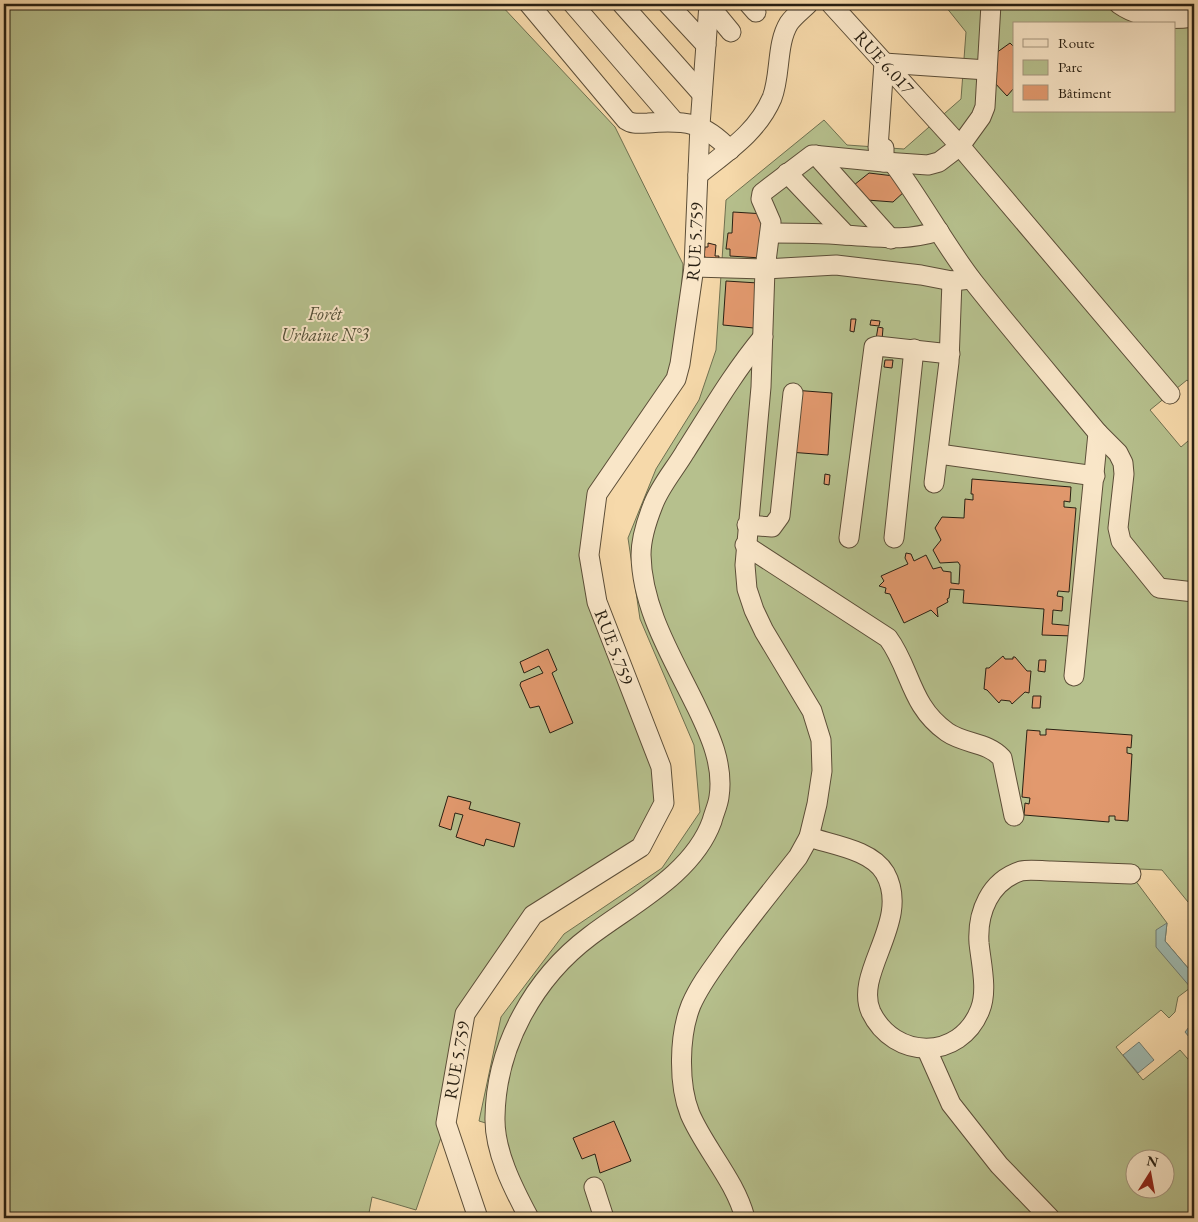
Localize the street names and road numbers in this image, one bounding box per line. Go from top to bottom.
street label: RUE 6.017 [850,25,920,99]
street label: RUE 5.759 [680,202,708,282]
street label: RUE 5.759 [590,606,639,688]
street label: RUE 5.759 [438,1019,475,1101]

